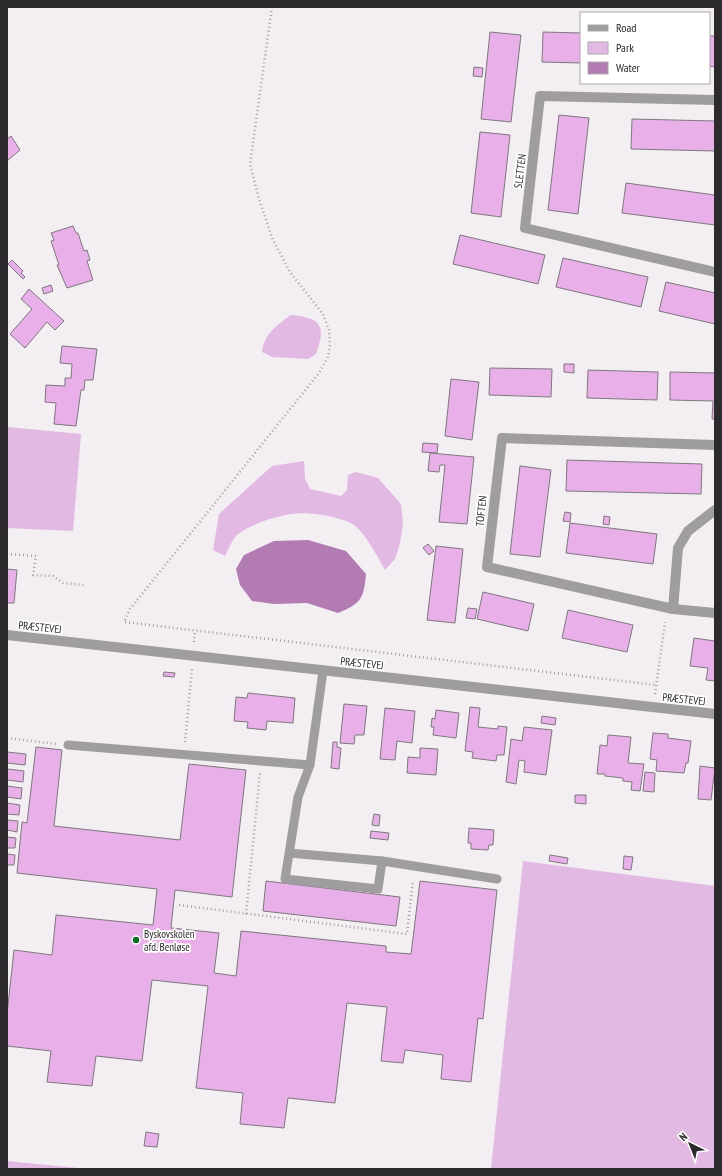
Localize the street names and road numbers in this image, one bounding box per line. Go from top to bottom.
street label: SLETTEN [511,153,529,189]
street label: TOFTEN [472,495,490,527]
street label: PRÆSTEVEJ [18,618,62,636]
street label: PRÆSTEVEJ [340,654,384,672]
street label: PRÆSTEVEJ [662,690,706,708]

